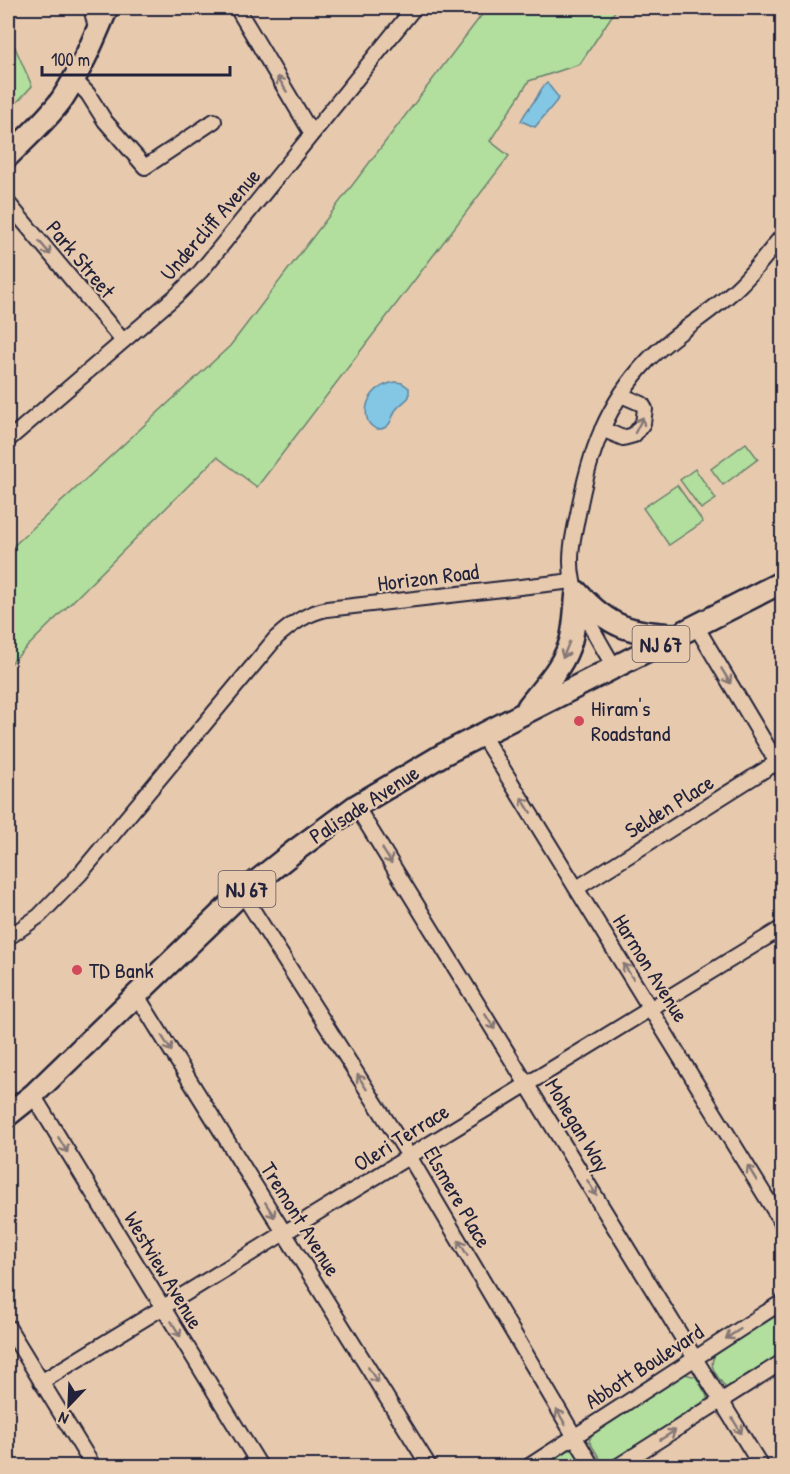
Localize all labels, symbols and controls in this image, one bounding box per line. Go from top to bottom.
scale bar [42,39,230,77]
text: 100 m [51,47,90,72]
one-way arrow [276,76,288,93]
street label: Undercliff Avenue [153,161,267,287]
street label: Park Street [40,214,123,305]
one-way arrow [38,240,52,255]
one-way arrow [633,417,645,434]
street label: Horizon Road [376,556,481,598]
road number: NJ 67 [632,626,690,662]
one-way arrow [560,640,571,658]
one-way arrow [720,667,732,684]
place label: Hiram's Roadstand [591,693,671,748]
marker: Hiram's Roadstand [572,714,586,728]
street label: Palisade Avenue [303,757,425,851]
street label: Selden Place [619,767,719,845]
one-way arrow [519,797,531,814]
one-way arrow [382,847,394,864]
road number: NJ 67 [218,871,276,907]
street label: Harmon Avenue [606,908,696,1028]
place label: TD Bank [89,955,154,985]
marker: TD Bank [70,963,84,977]
one-way arrow [622,963,634,980]
one-way arrow [484,1013,496,1030]
one-way arrow [162,1035,174,1052]
street label: Mohegan Way [538,1072,618,1178]
one-way arrow [356,1074,368,1090]
street label: Oleri Terrace [348,1096,455,1178]
one-way arrow [58,1136,70,1153]
street label: Elsmere Place [417,1141,499,1253]
street label: Tremont Avenue [254,1156,348,1282]
one-way arrow [745,1165,757,1182]
one-way arrow [586,1179,598,1196]
one-way arrow [265,1201,277,1218]
street label: Westview Avenue [117,1206,211,1334]
one-way arrow [457,1240,469,1257]
street label: Abbott Boulevard [579,1316,709,1416]
one-way arrow [171,1320,183,1337]
one-way arrow [725,1328,742,1340]
one-way arrow [367,1366,379,1383]
north arrow [39,1375,99,1435]
text: N [54,1407,71,1431]
one-way arrow [555,1409,567,1426]
one-way arrow [731,1417,743,1434]
one-way arrow [659,1429,676,1441]

